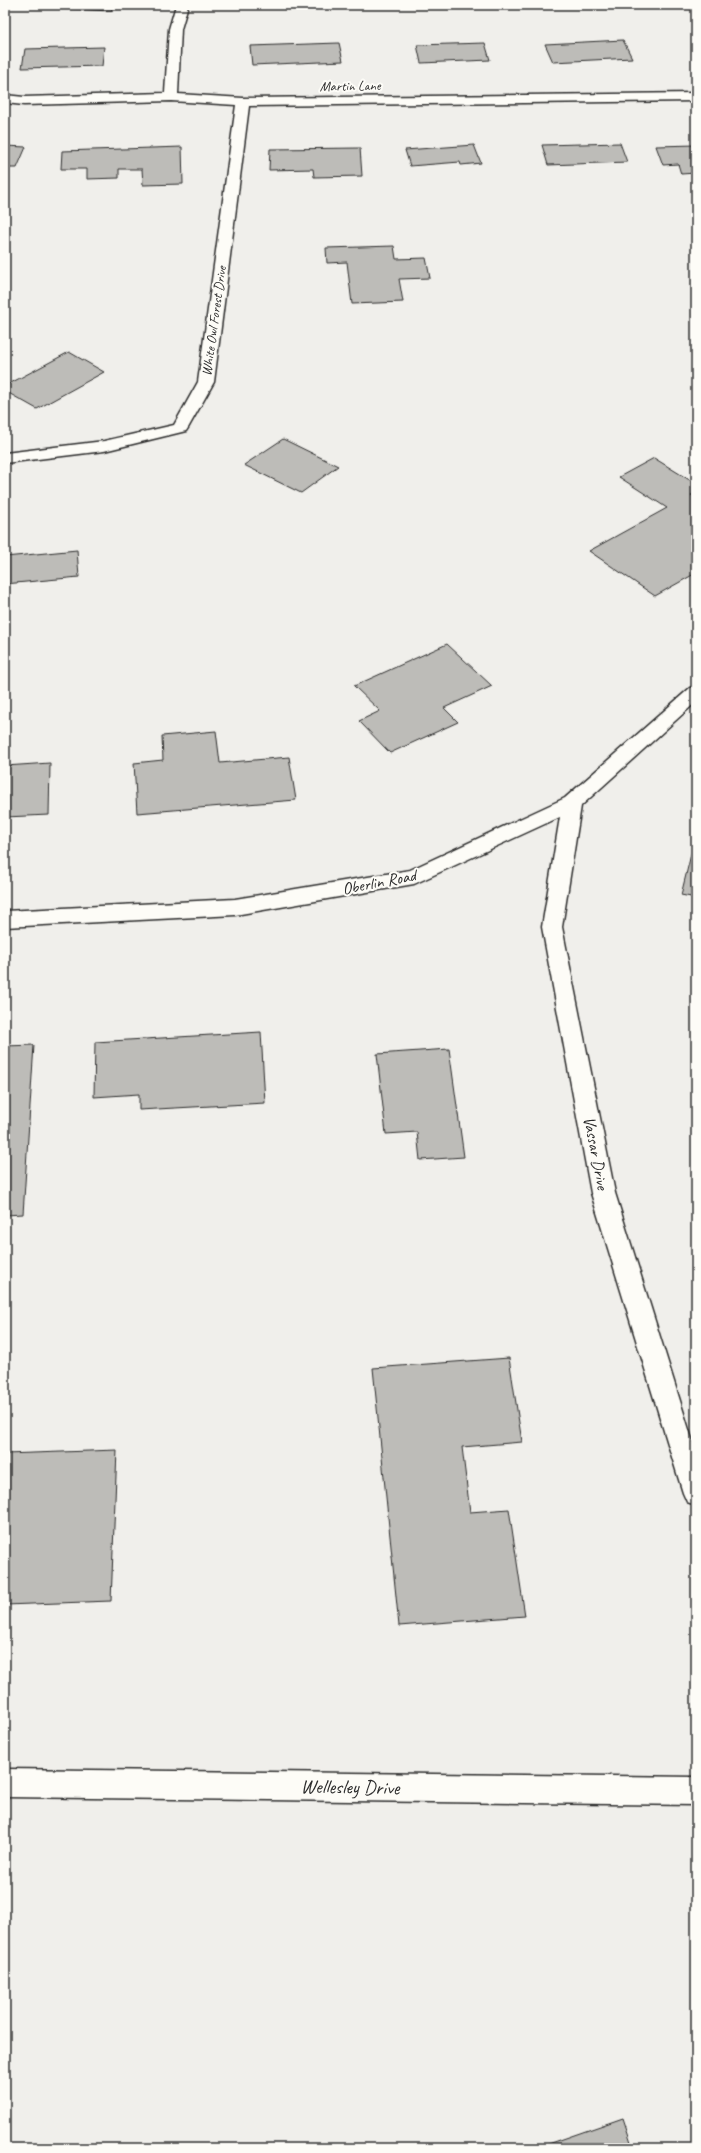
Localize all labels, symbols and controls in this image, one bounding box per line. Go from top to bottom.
street label: Martin Lane [319,77,382,95]
street label: White Owl Forest Drive [198,264,230,377]
street label: Oberlin Road [340,864,421,899]
street label: Vassar Drive [579,1115,614,1193]
street label: Wellesley Drive [300,1774,401,1800]

